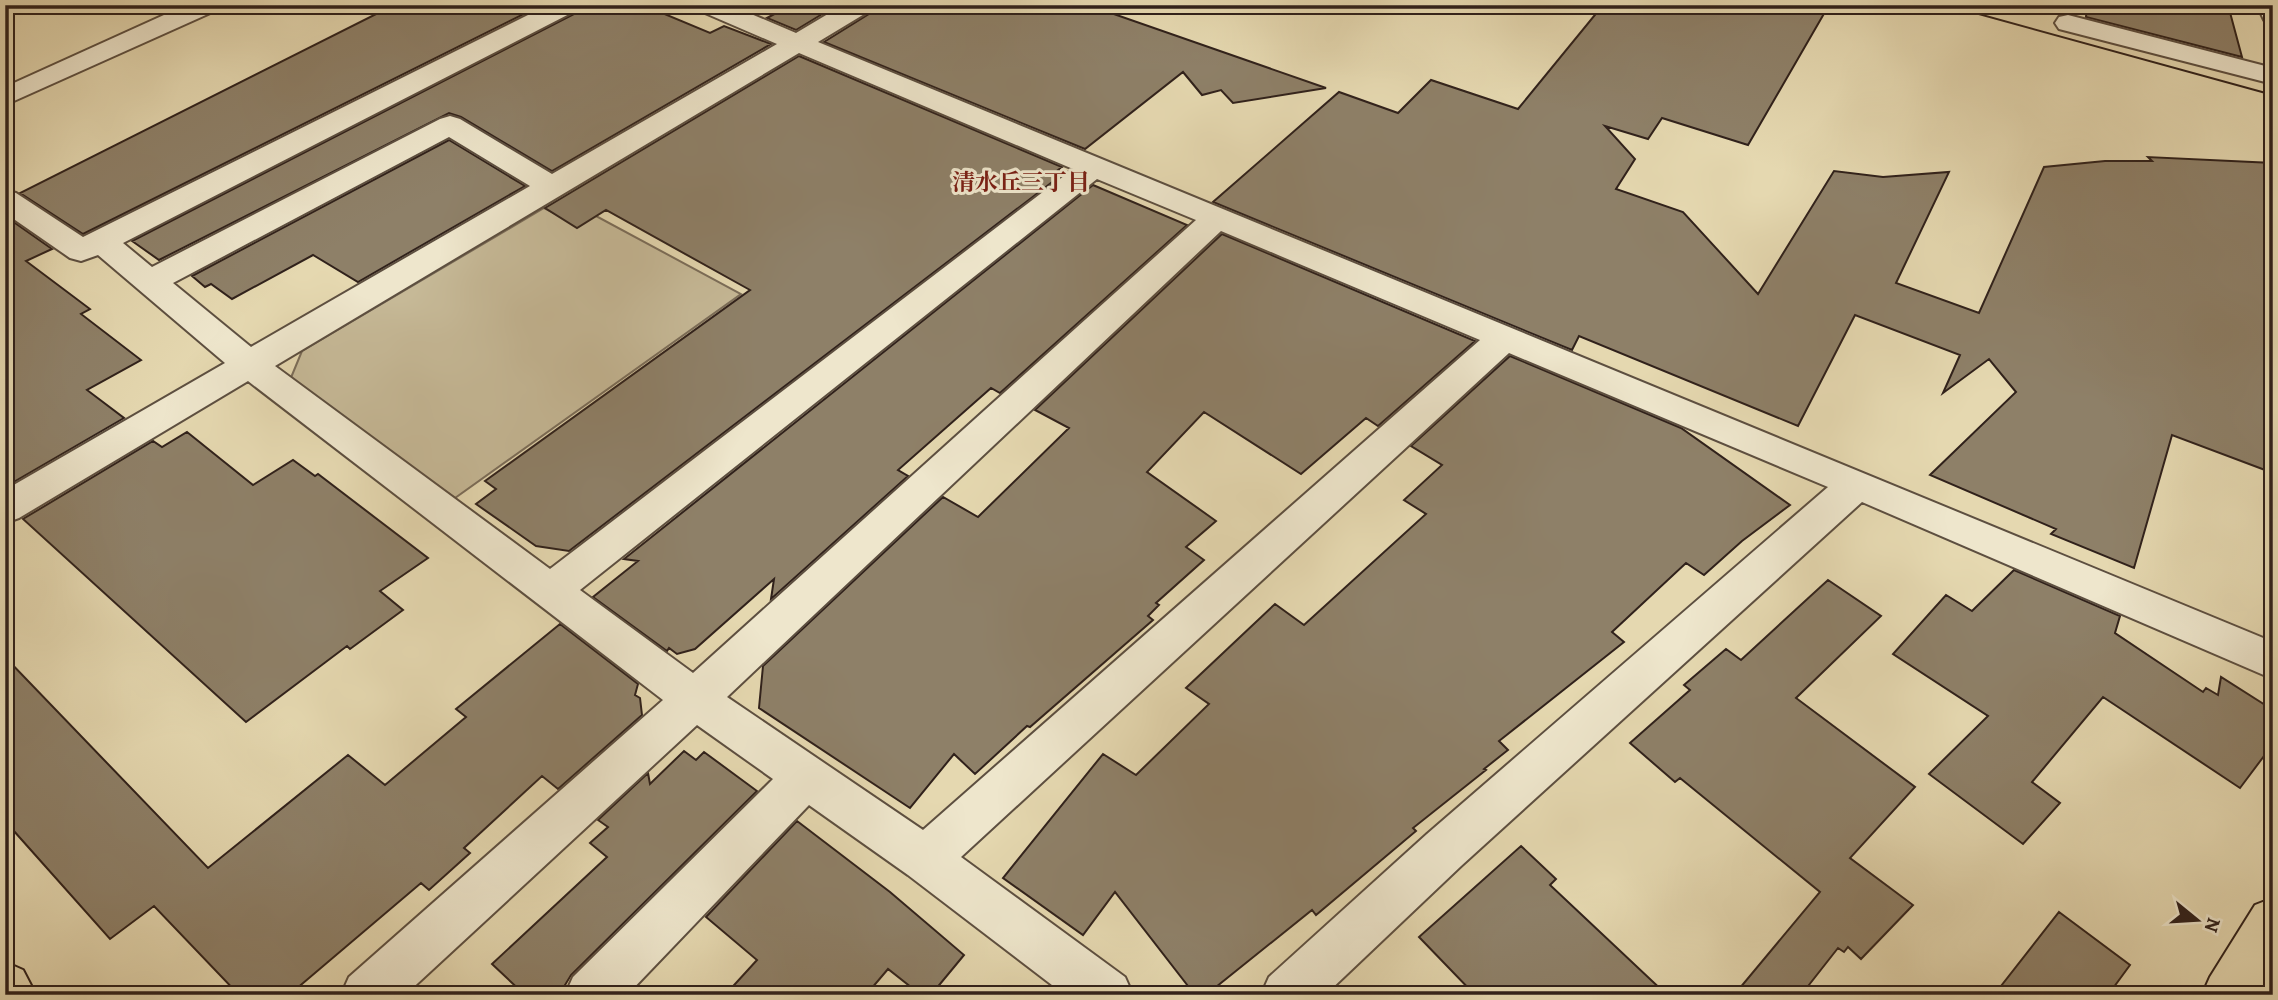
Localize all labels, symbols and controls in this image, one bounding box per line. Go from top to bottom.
district label: 清水丘三丁目 [952,167,1090,198]
north arrow [2162,884,2232,954]
text: N [2198,914,2227,936]

